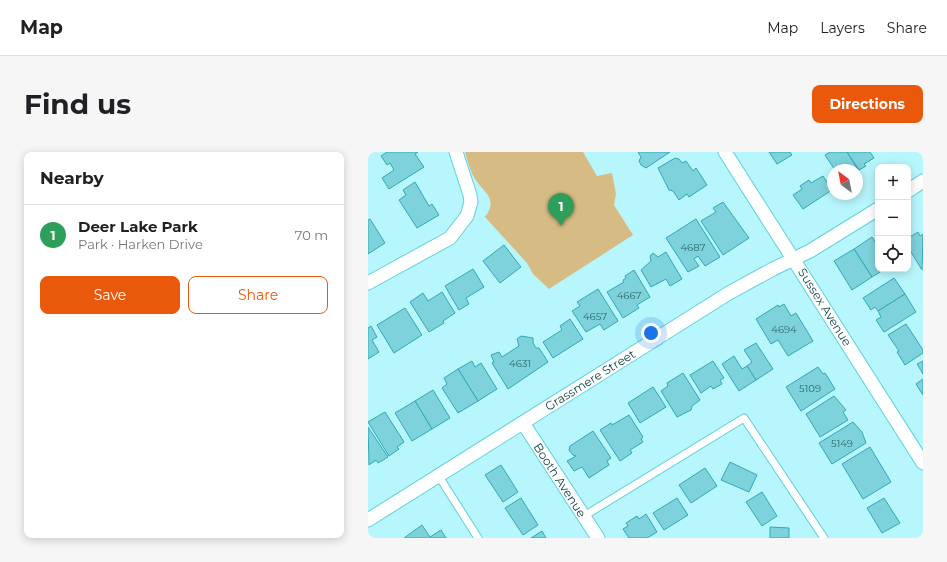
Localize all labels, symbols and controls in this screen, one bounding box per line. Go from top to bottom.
text: Map [20,16,63,39]
text: Map [767,19,798,37]
text: Layers [820,19,865,37]
text: Share [887,19,927,37]
button: Directions [812,85,923,123]
text: Find us [24,87,131,121]
north arrow [827,164,863,200]
map controls [875,164,911,272]
button: + [875,164,911,200]
text: Nearby [40,168,104,188]
pin: 1 [548,193,574,226]
button: − [875,200,911,236]
text: Deer Lake Park [78,217,198,236]
text: 1 [50,227,56,243]
text: 70 m [295,227,328,243]
text: Park · Harken Drive [78,236,203,252]
button: locate [875,236,911,272]
house number: 4687 [681,241,706,254]
street label: Sussex Avenue [795,265,855,349]
button: Save [40,276,180,314]
button: Share [188,276,328,314]
house number: 4667 [617,289,641,302]
house number: 4657 [583,310,607,323]
your location [641,323,661,343]
house number: 4694 [771,323,797,336]
street label: Grassmere Street [542,346,638,414]
house number: 4631 [509,357,531,370]
house number: 5109 [799,382,821,395]
house number: 5149 [831,437,853,450]
street label: Booth Avenue [530,440,590,520]

